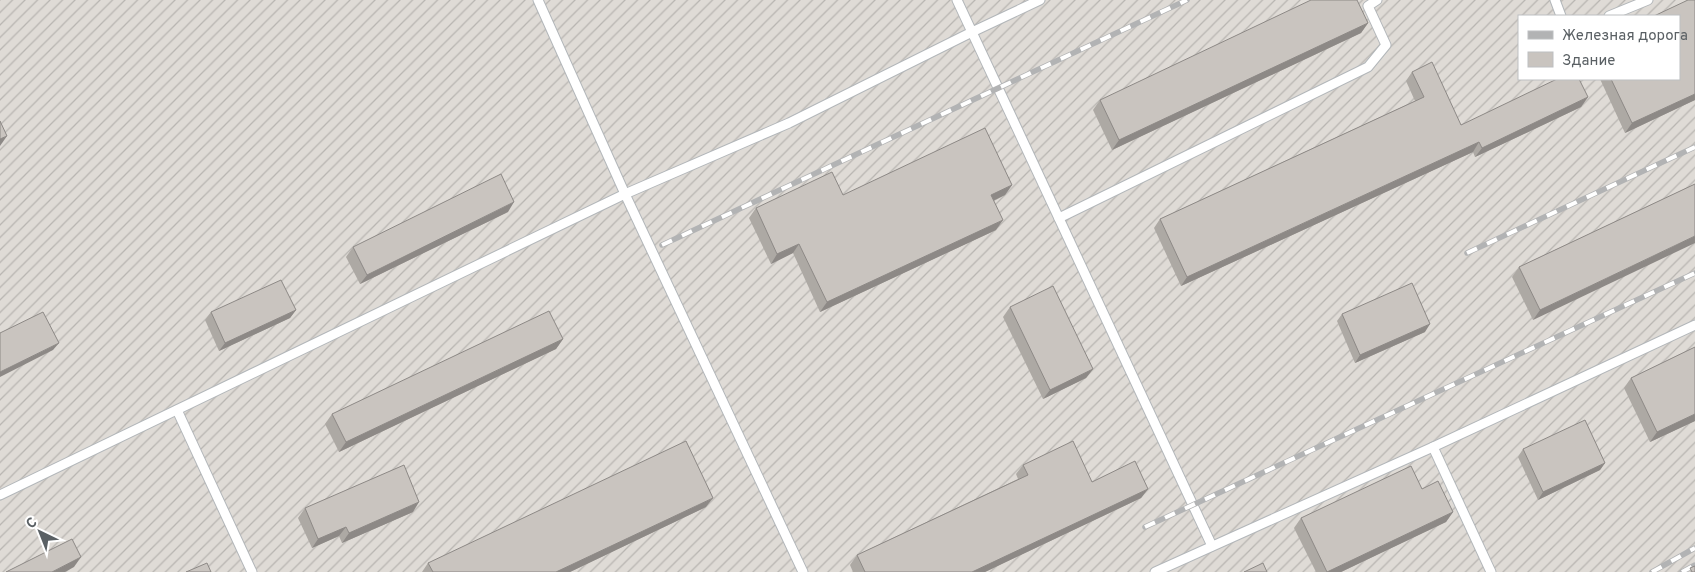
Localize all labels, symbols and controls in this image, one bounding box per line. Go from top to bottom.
legend [1518,15,1680,80]
text: Железная дорога [1562,27,1688,46]
text: Здание [1562,52,1615,71]
north arrow [15,507,65,557]
text: С [23,514,41,533]

